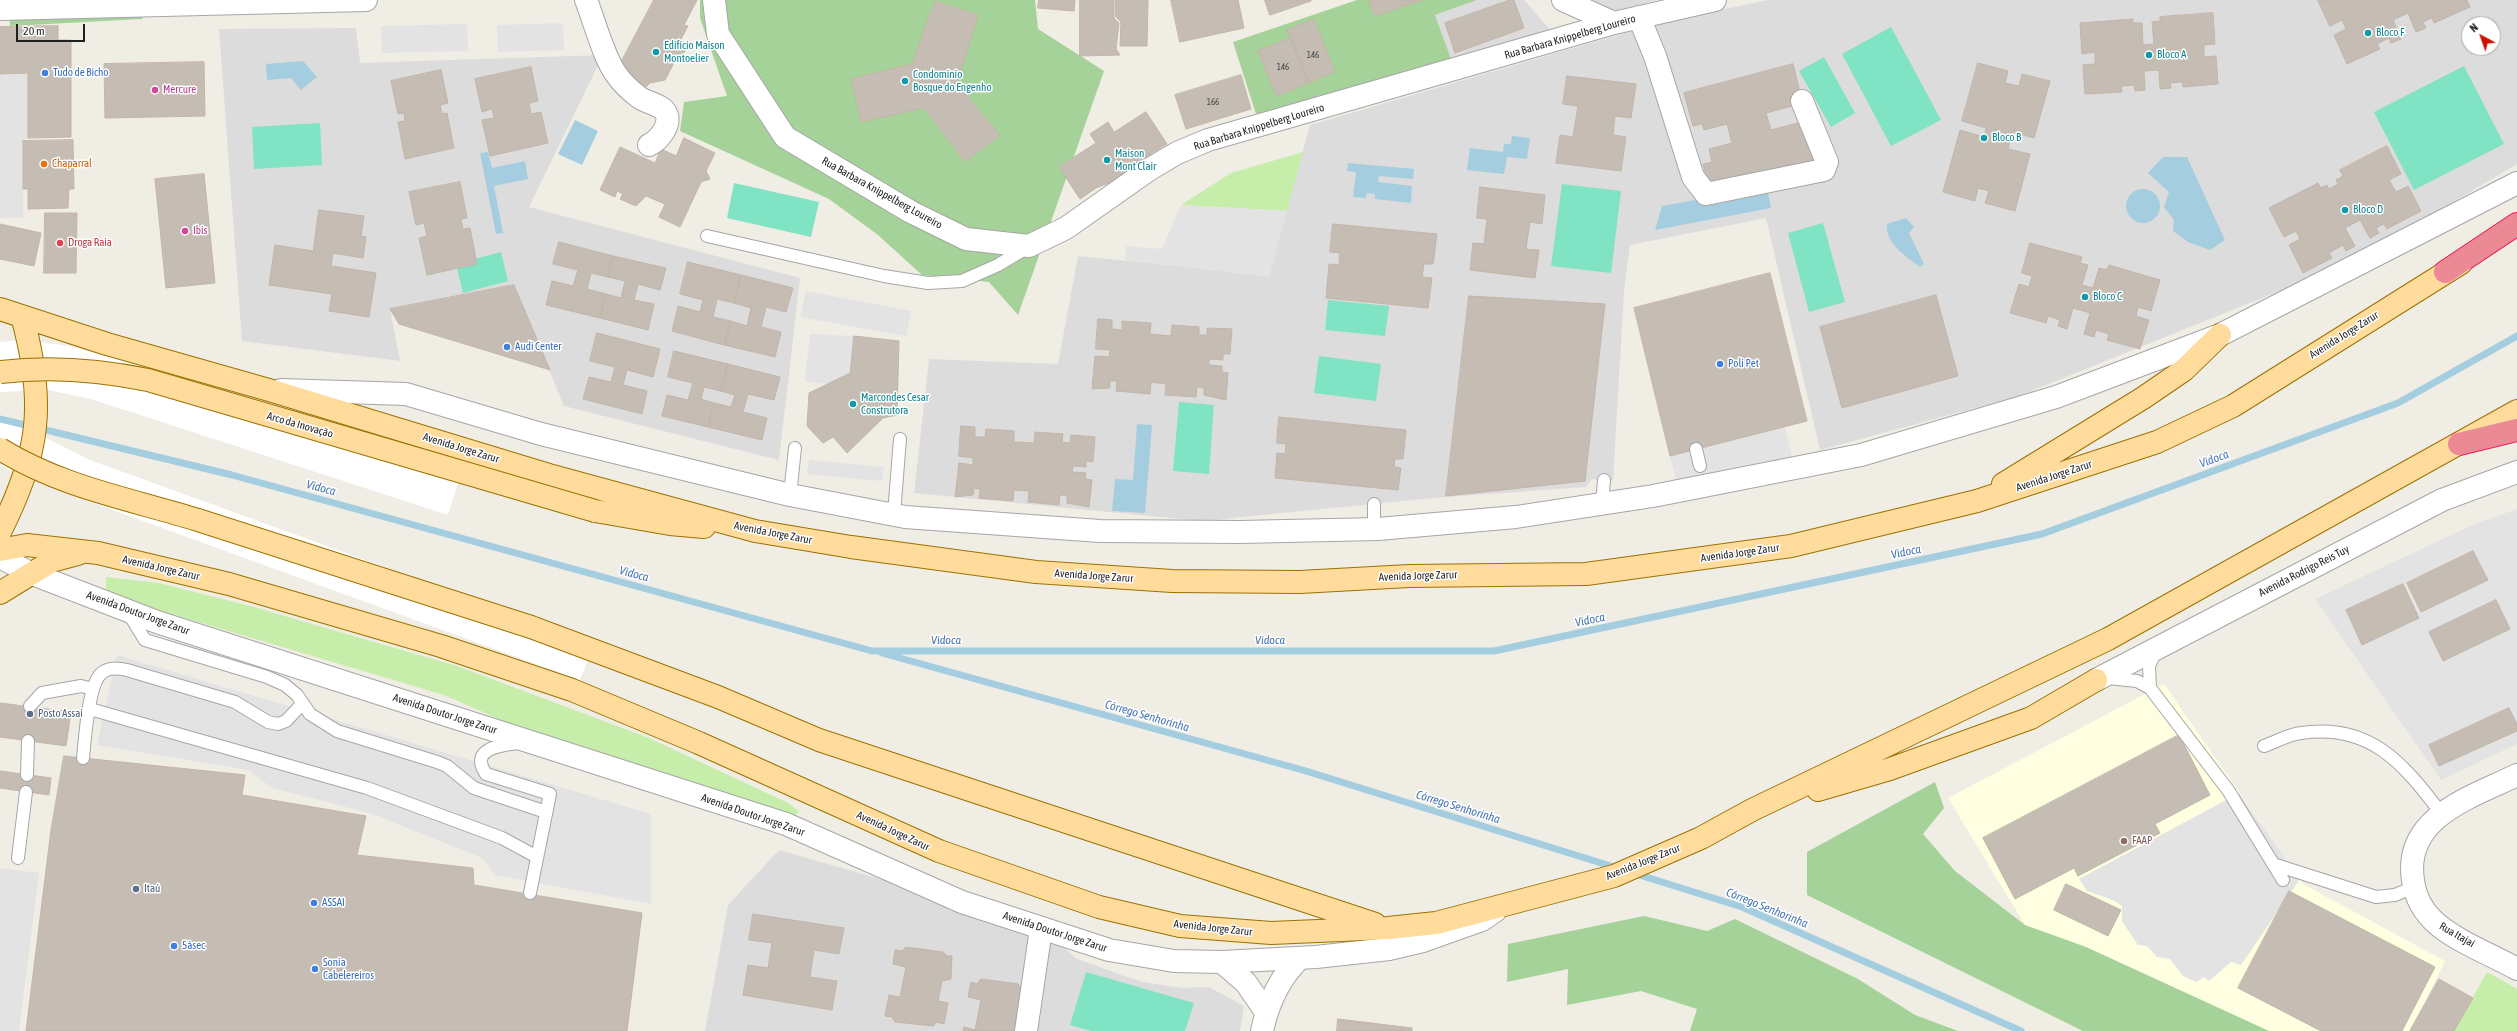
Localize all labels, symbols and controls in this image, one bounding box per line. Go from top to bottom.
street label: Rua Barbara Knippelberg Loureiro [1503,12,1637,62]
scale bar [18,16,87,42]
north arrow [2461,16,2501,56]
text: N [2467,21,2480,34]
text: 20 m [23,24,45,38]
place label: Bloco F [2376,26,2404,40]
marker: Bloco F [2363,28,2373,38]
place label: Edifício Maison Montoelier [664,39,725,65]
marker: Edifício Maison Montoelier [651,47,661,57]
place label: Bloco A [2157,48,2186,62]
house number: 146 [1307,50,1319,60]
marker: Bloco A [2144,50,2154,60]
house number: 146 [1277,62,1289,72]
place label: Tudo de Bicho [53,66,109,80]
marker: Tudo de Bicho [40,68,50,78]
place label: Condomínio Bosque do Engenho [913,68,992,94]
marker: Condomínio Bosque do Engenho [900,76,910,86]
place label: Mercure [163,83,196,97]
marker: Mercure [150,85,160,95]
house number: 166 [1207,97,1219,107]
street label: Rua Barbara Knippelberg Loureiro [1192,101,1326,153]
place label: Bloco B [1992,131,2021,145]
marker: Bloco B [1979,133,1989,143]
place label: Maison Mont Clair [1115,147,1156,173]
street label: Rua Barbara Knippelberg Loureiro [819,154,945,232]
marker: Maison Mont Clair [1102,155,1112,165]
place label: Chaparral [52,157,92,171]
marker: Chaparral [39,159,49,169]
place label: Bloco D [2353,203,2383,217]
marker: Bloco D [2340,205,2350,215]
place label: Ibis [193,224,207,238]
marker: Ibis [180,226,190,236]
place label: Droga Raia [68,236,112,250]
marker: Droga Raia [55,238,65,248]
place label: Bloco C [2093,290,2122,304]
marker: Bloco C [2080,292,2090,302]
street label: Avenida Jorge Zarur [2307,308,2381,362]
place label: Audi Center [515,340,562,354]
marker: Audi Center [502,342,512,352]
place label: Poli Pet [1728,357,1759,371]
marker: Poli Pet [1715,359,1725,369]
place label: Marcondes Cesar Construtora [861,391,929,417]
marker: Marcondes Cesar Construtora [848,399,858,409]
street label: Arco da Inovação [265,409,335,441]
street label: Avenida Jorge Zarur [421,430,501,466]
water label: Vidoca [2197,447,2231,471]
street label: Avenida Jorge Zarur [2014,458,2094,494]
water label: Vidoca [305,477,337,499]
street label: Avenida Jorge Zarur [733,519,813,547]
street label: Avenida Jorge Zarur [1700,541,1780,565]
water label: Vidoca [1890,542,1922,562]
street label: Avenida Rodrigo Reis Tuy [2257,542,2351,600]
street label: Avenida Jorge Zarur [121,553,201,583]
water label: Vidoca [618,563,650,585]
street label: Avenida Jorge Zarur [1054,567,1134,585]
street label: Avenida Jorge Zarur [1378,568,1458,584]
street label: Avenida Doutor Jorge Zarur [85,588,191,638]
water label: Vidoca [1574,610,1606,630]
water label: Vidoca [931,633,961,647]
water label: Vidoca [1255,633,1285,647]
street label: Avenida Doutor Jorge Zarur [391,691,499,737]
water label: Córrego Senhorinha [1103,697,1191,735]
place label: Posto Assai [38,707,83,721]
marker: Posto Assai [25,709,35,719]
water label: Córrego Senhorinha [1414,787,1502,827]
street label: Avenida Doutor Jorge Zarur [700,791,806,839]
street label: Avenida Jorge Zarur [854,808,932,854]
place label: FAAP [2132,834,2152,848]
marker: FAAP [2119,836,2129,846]
street label: Avenida Jorge Zarur [1604,841,1682,883]
place label: Itaú [144,882,160,896]
marker: Itaú [131,884,141,894]
water label: Córrego Senhorinha [1724,885,1810,931]
place label: ASSAI [322,896,345,910]
marker: ASSAI [309,898,319,908]
street label: Avenida Doutor Jorge Zarur [1001,909,1109,955]
street label: Avenida Jorge Zarur [1173,917,1253,939]
street label: Rua Itajaí [2437,920,2477,950]
place label: 5àsec [182,939,205,953]
marker: 5àsec [169,941,179,951]
place label: Sonia Cabelereiros [323,956,374,982]
marker: Sonia Cabelereiros [310,964,320,974]

